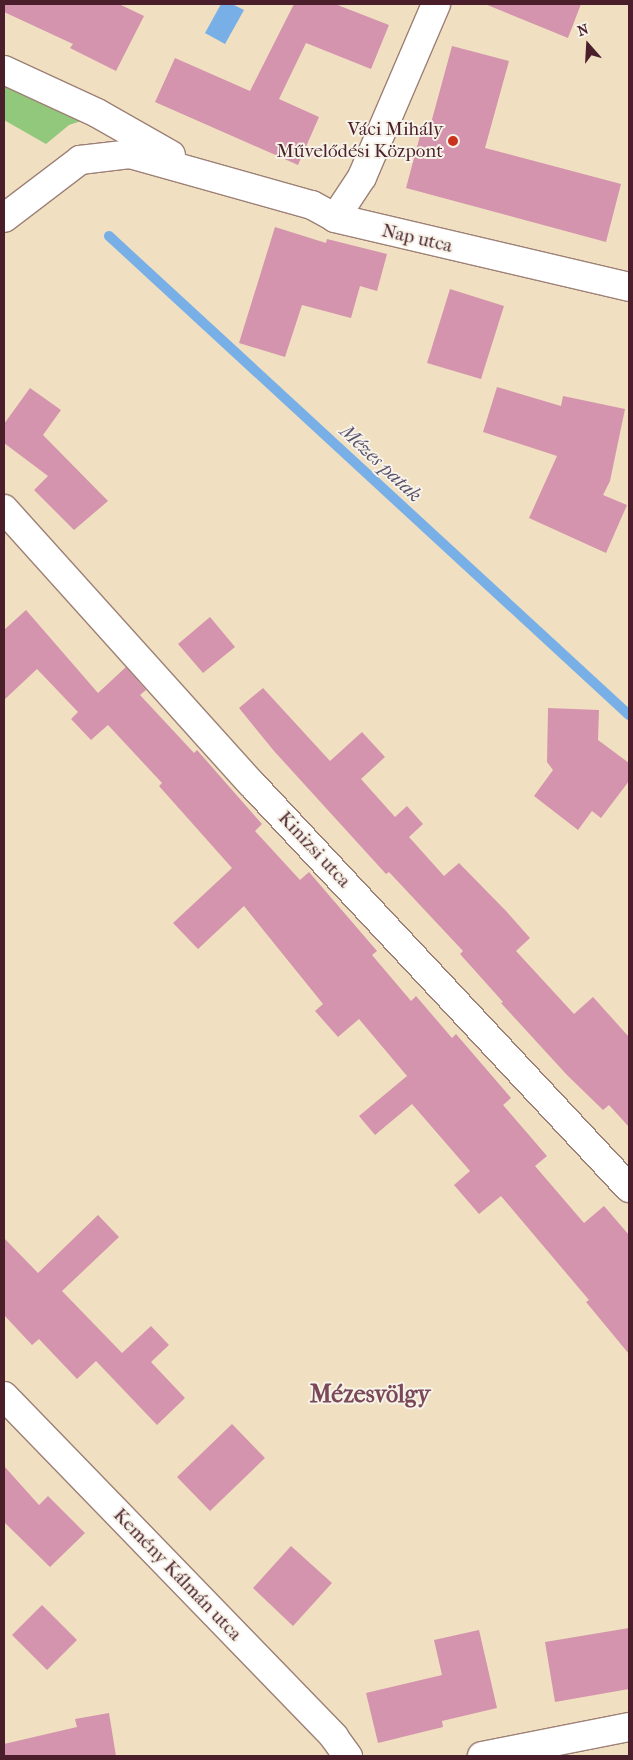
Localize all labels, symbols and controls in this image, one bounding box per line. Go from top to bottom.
north arrow [563,20,613,70]
text: N [575,21,591,40]
place label: Váci Mihály Művelődési Központ [277,119,443,163]
marker: Váci Mihály Művelődési Központ [447,135,459,147]
street label: Nap utca [379,220,455,258]
water label: Mézes patak [335,419,427,507]
street label: Kinizsi utca [273,807,355,893]
district label: Mézesvölgy [310,1381,430,1409]
street label: Kemény Kálmán utca [108,1504,246,1646]

